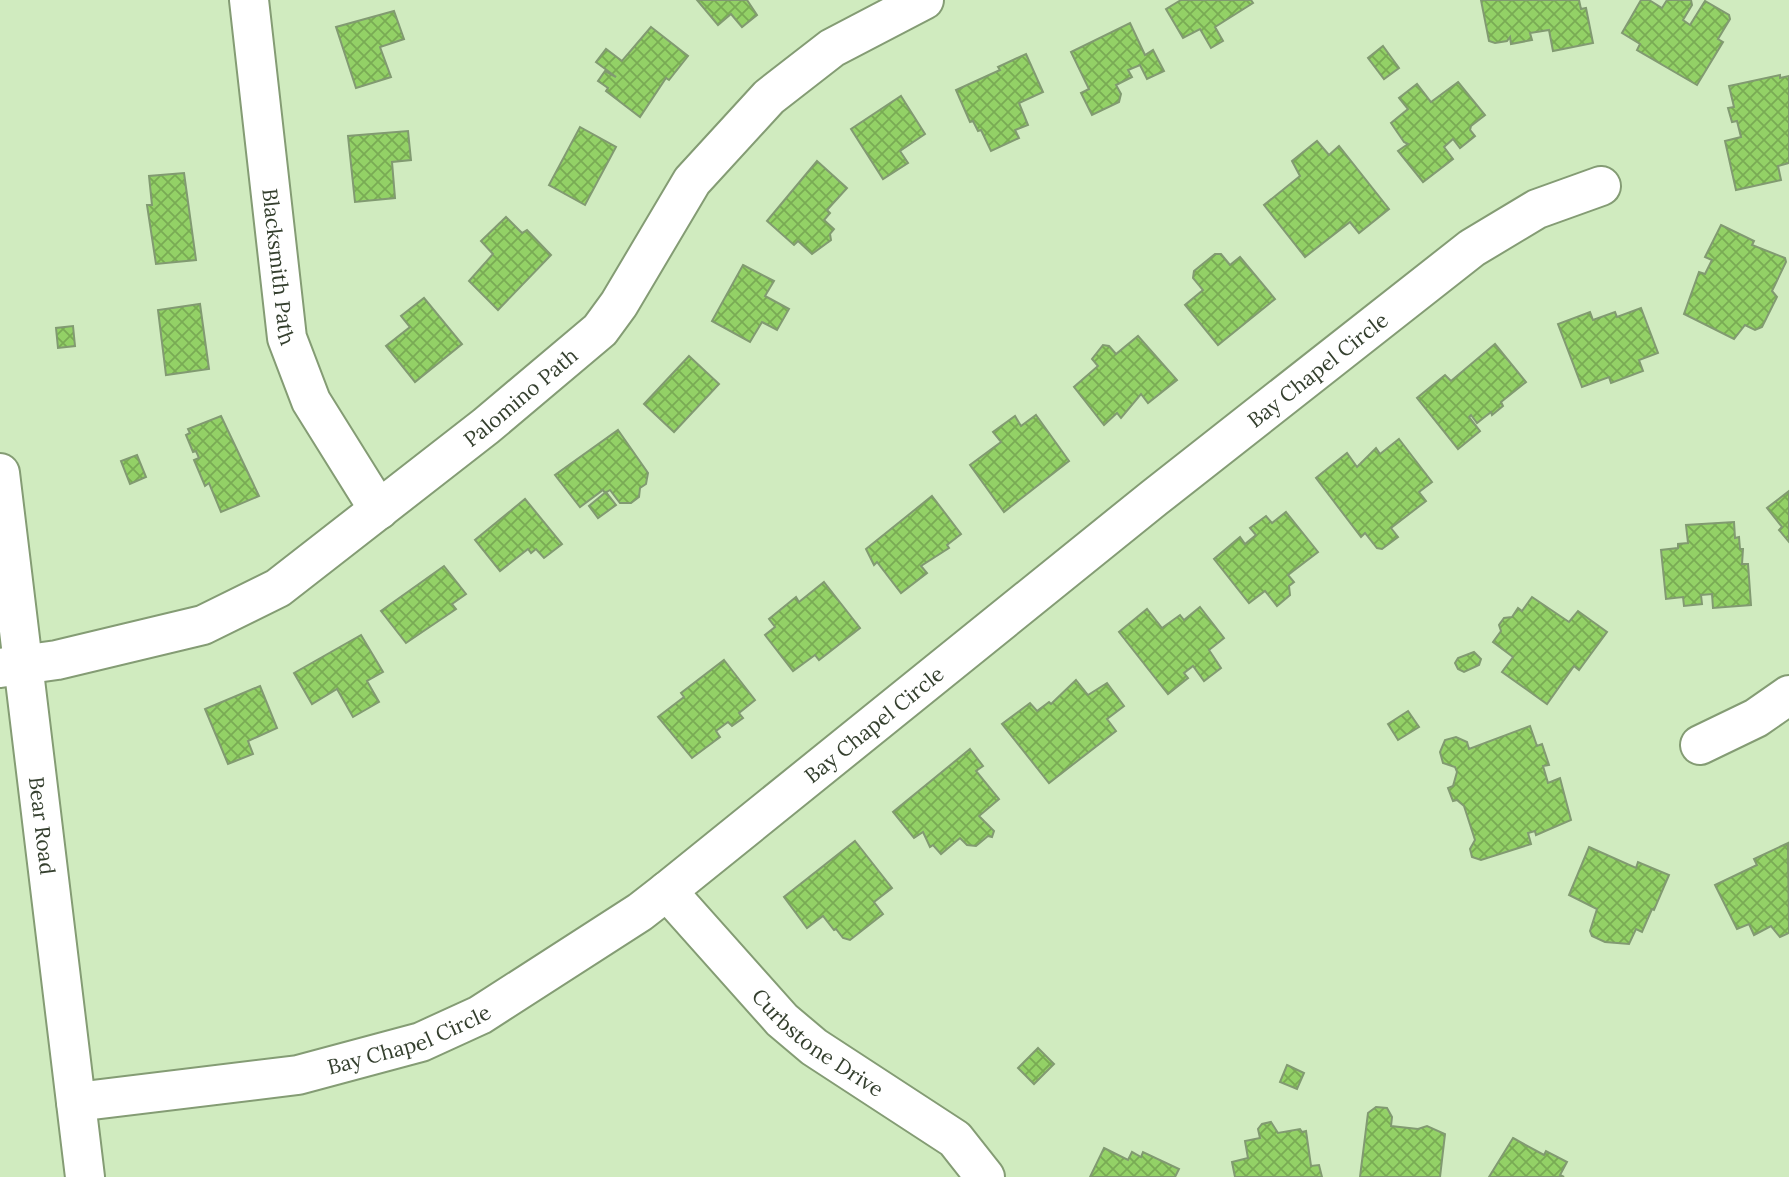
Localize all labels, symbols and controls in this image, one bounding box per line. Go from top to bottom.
street label: Blacksmith Path [257,187,302,349]
street label: Bay Chapel Circle [1242,306,1393,433]
street label: Palomino Path [458,341,583,452]
street label: Bay Chapel Circle [799,660,949,789]
street label: Bear Road [23,775,62,876]
street label: Curbstone Drive [746,982,889,1102]
street label: Bay Chapel Circle [324,998,496,1080]

